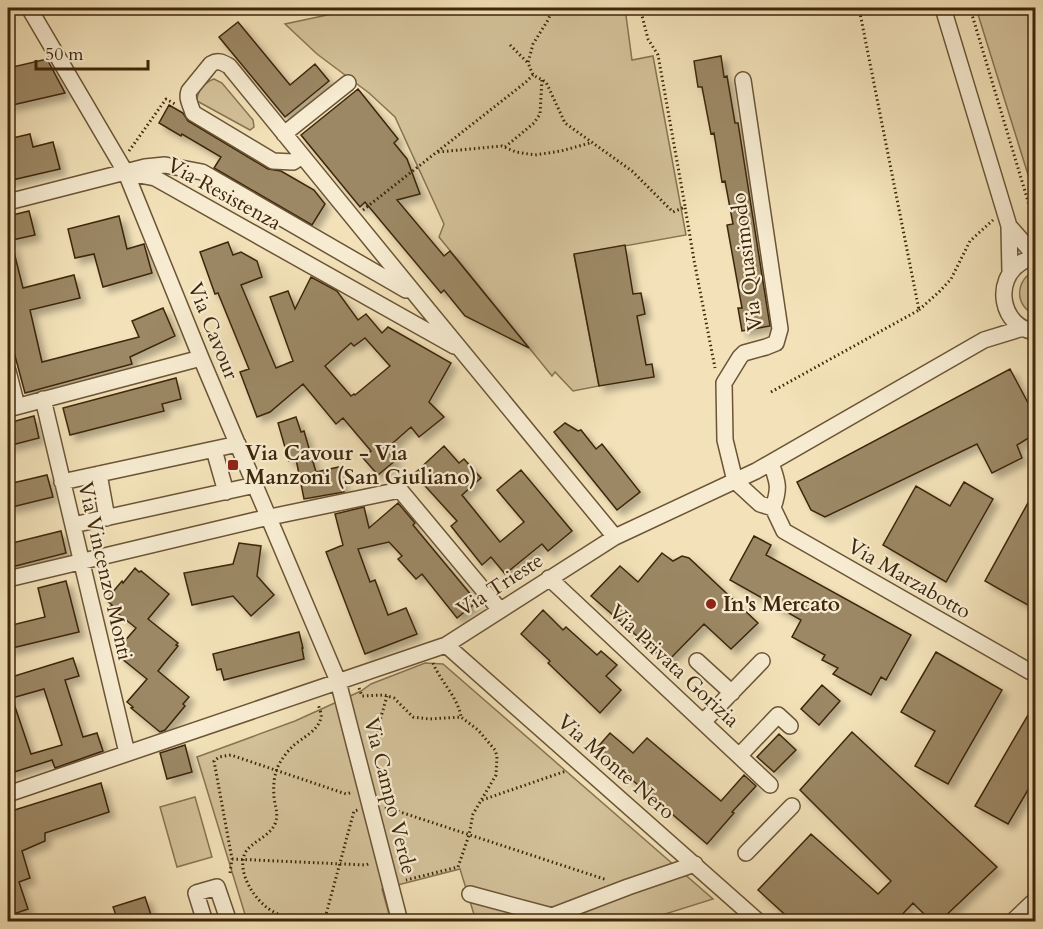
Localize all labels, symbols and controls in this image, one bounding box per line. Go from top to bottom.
scale bar [36,33,148,71]
text: 50 m [45,42,84,67]
street label: Via Resistenza [162,151,286,237]
street label: Via Quasimodo [724,191,770,333]
street label: Via Cavour [180,278,246,384]
place label: Via Cavour - Via Manzoni (San Giuliano) [245,439,477,492]
marker: Via Cavour - Via Manzoni (San Giuliano) [226,458,240,472]
street label: Via Vincenzo Monti [70,479,140,663]
street label: Via Marzabotto [842,532,976,626]
street label: Via Trieste [451,546,549,624]
place label: In's Mercato [723,590,840,619]
marker: In's Mercato [704,597,718,611]
street label: Via Privata Gorizia [602,598,746,734]
street label: Via Monte Nero [551,708,681,826]
street label: Via Campo Verde [357,715,423,877]

